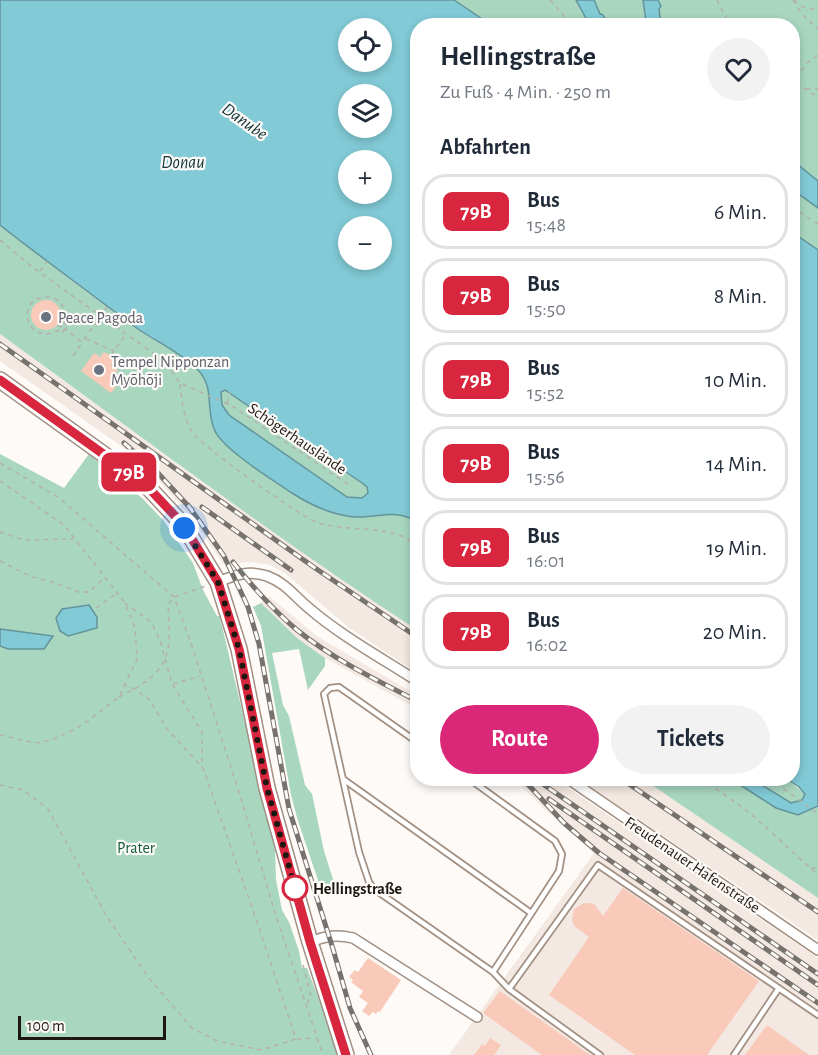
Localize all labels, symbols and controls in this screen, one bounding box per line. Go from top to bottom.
map controls [338,18,392,270]
button: locate [338,18,392,72]
button: heart [707,38,770,101]
text: Hellingstraße [440,43,596,71]
text: Zu Fuß · 4 Min. · 250 m [440,82,611,102]
button: layers [338,84,392,138]
water label: Danube [218,100,271,144]
text: Abfahrten [440,136,531,158]
button: + [338,150,392,204]
water label: Donau [161,154,205,172]
text: Bus [527,189,560,211]
text: 79B [460,201,492,222]
text: 6 Min. [714,201,767,223]
text: 15:48 [527,215,566,235]
button: − [338,216,392,270]
text: Bus [527,273,560,295]
text: 79B [460,285,492,306]
text: 8 Min. [714,285,767,307]
text: 15:50 [527,299,566,319]
marker: Peace Pagoda [39,310,53,324]
place label: Peace Pagoda [58,310,143,326]
place label: Tempel Nipponzan Myōhōji [111,354,229,389]
text: Bus [527,357,560,379]
marker: Tempel Nipponzan Myōhōji [92,363,106,377]
text: 79B [460,369,492,390]
text: 10 Min. [705,369,767,391]
text: 15:52 [527,383,564,403]
street label: Schögerhauslände [245,400,350,478]
text: Bus [527,441,560,463]
line badge: 79B [94,452,164,492]
text: 79B [460,453,492,474]
text: 14 Min. [706,453,767,475]
text: 79B [113,462,145,483]
text: 15:56 [527,467,565,487]
your location [169,513,199,543]
text: Bus [527,525,560,547]
text: 79B [460,537,492,558]
text: 19 Min. [706,537,767,559]
text: 16:01 [527,551,565,571]
text: Bus [527,609,560,631]
text: 79B [460,621,492,642]
text: 20 Min. [703,621,767,643]
text: 16:02 [527,635,568,655]
button: Route [440,705,599,774]
button: Tickets [611,705,770,774]
street label: Freudenauer Hafenstraße [622,814,763,916]
park label: Prater [117,840,156,856]
marker: Hellingstraße [282,875,308,901]
place label: Hellingstraße [313,881,403,897]
scale bar [18,1013,166,1040]
text: 100 m [27,1018,65,1034]

